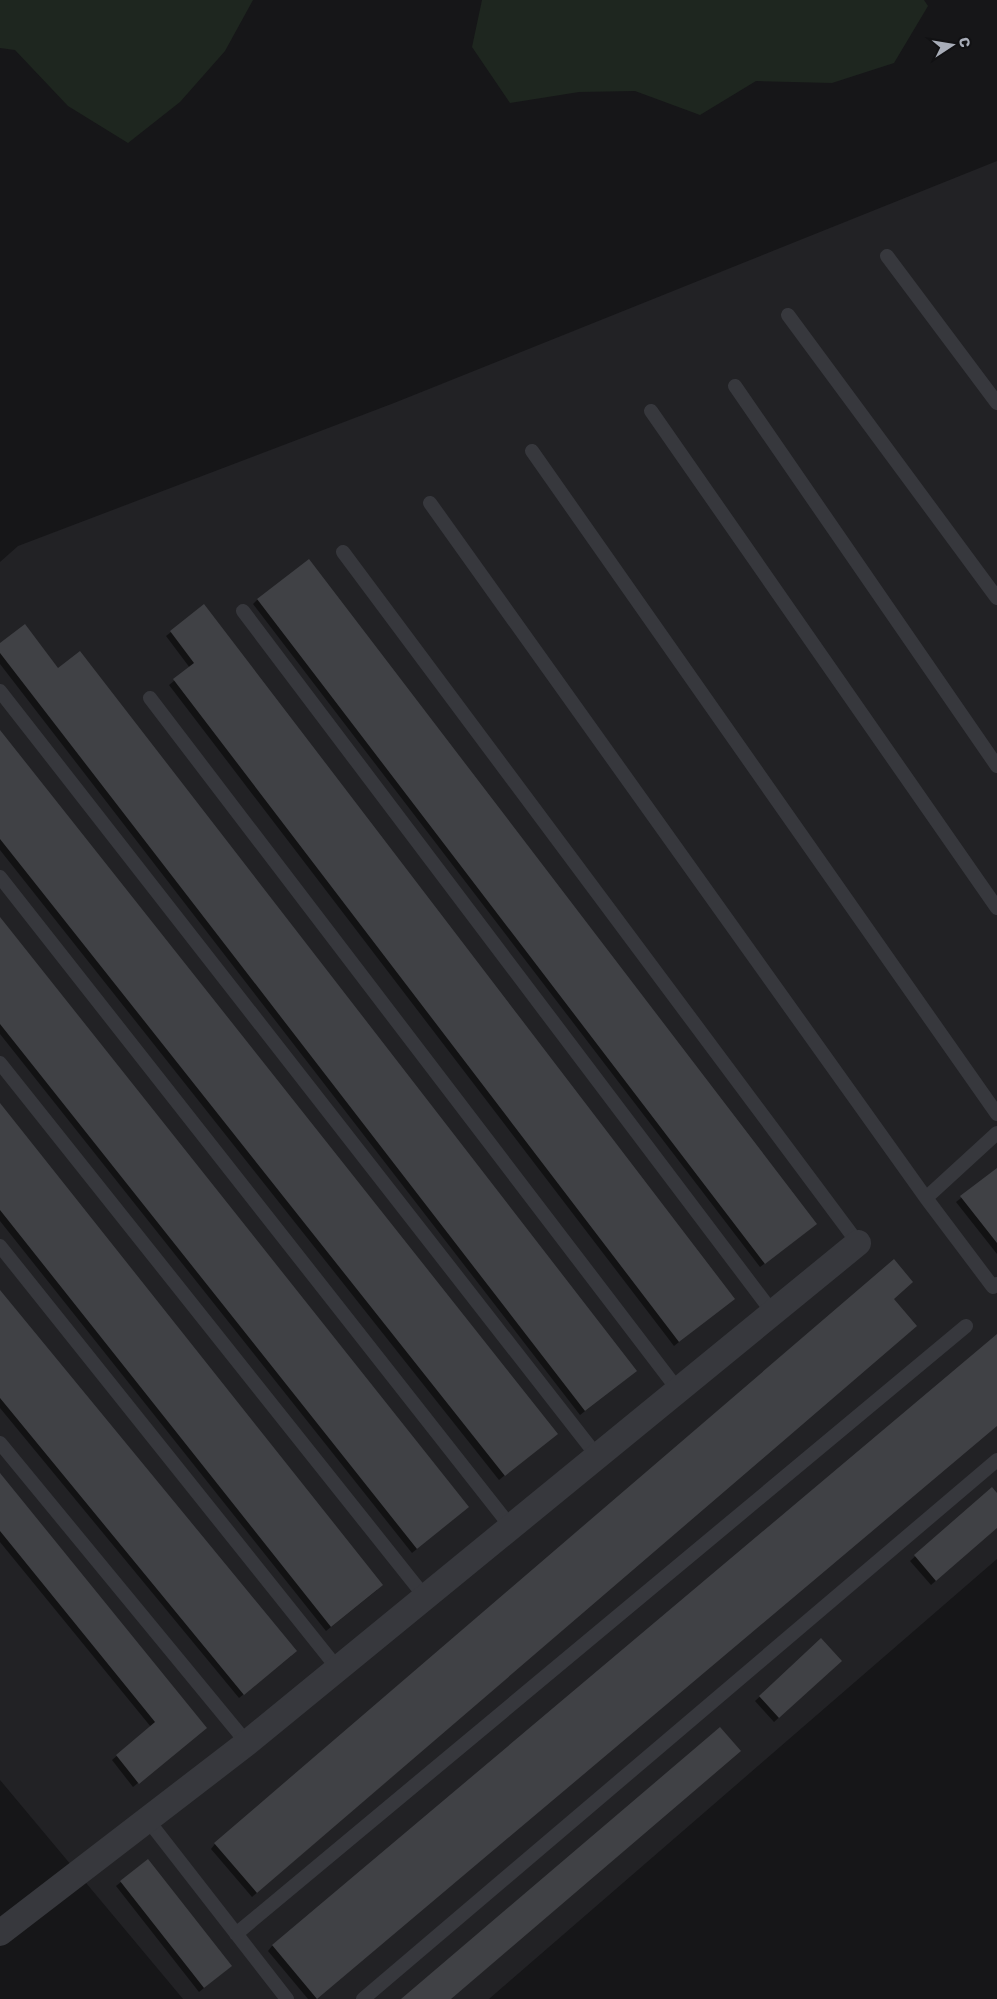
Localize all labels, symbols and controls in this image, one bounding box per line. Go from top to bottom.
north arrow [927,20,977,70]
text: С [955,36,974,49]

